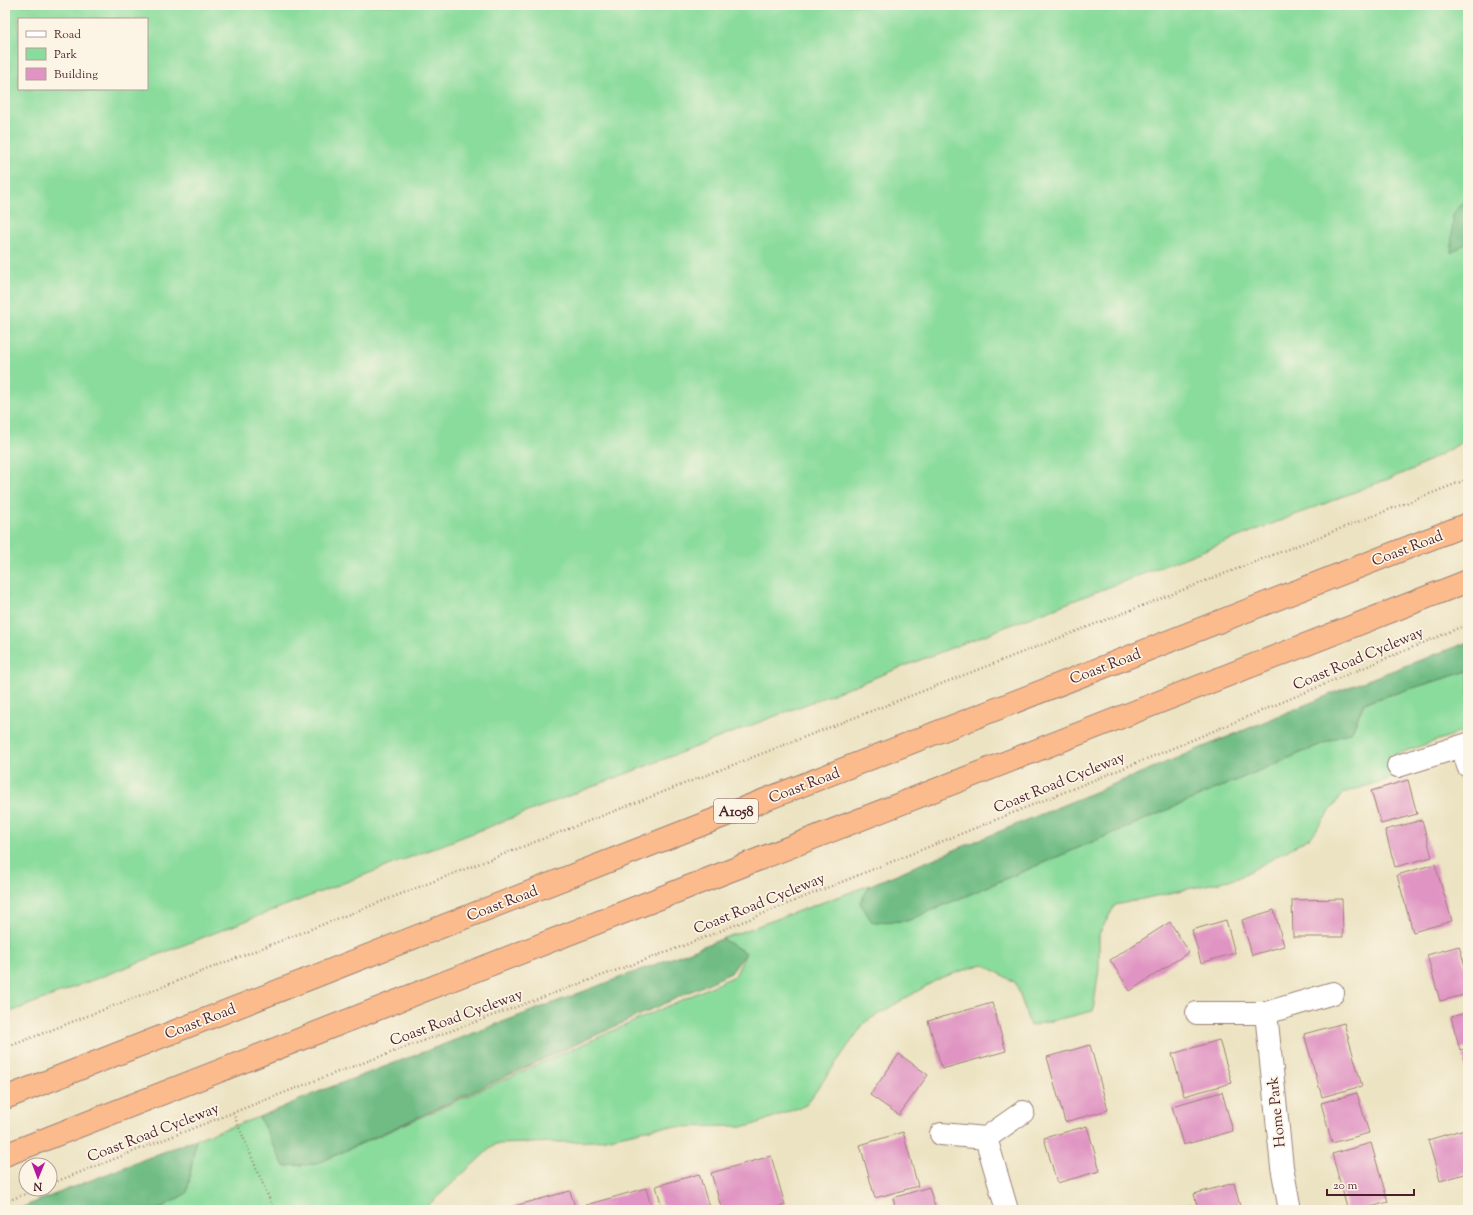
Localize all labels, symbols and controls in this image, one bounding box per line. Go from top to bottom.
legend [18,18,148,90]
text: Road [54,26,81,44]
text: Park [54,46,77,64]
text: Building [54,66,98,84]
street label: Coast Road [1369,526,1447,573]
street label: Coast Road Cycleway [1290,622,1428,696]
street label: Coast Road [1067,644,1145,691]
street label: Coast Road Cycleway [991,747,1129,819]
street label: Coast Road [766,763,844,810]
road number: A1058 [714,799,758,823]
street label: Coast Road Cycleway [691,868,829,940]
street label: Coast Road [464,881,542,928]
street label: Coast Road Cycleway [387,984,526,1052]
street label: Coast Road [162,999,240,1046]
street label: Home Park [1263,1075,1292,1148]
street label: Coast Road Cycleway [84,1098,223,1168]
north arrow [18,1157,58,1197]
scale bar [1327,1171,1414,1197]
text: 20 m [1333,1177,1358,1195]
text: N [33,1178,43,1194]

